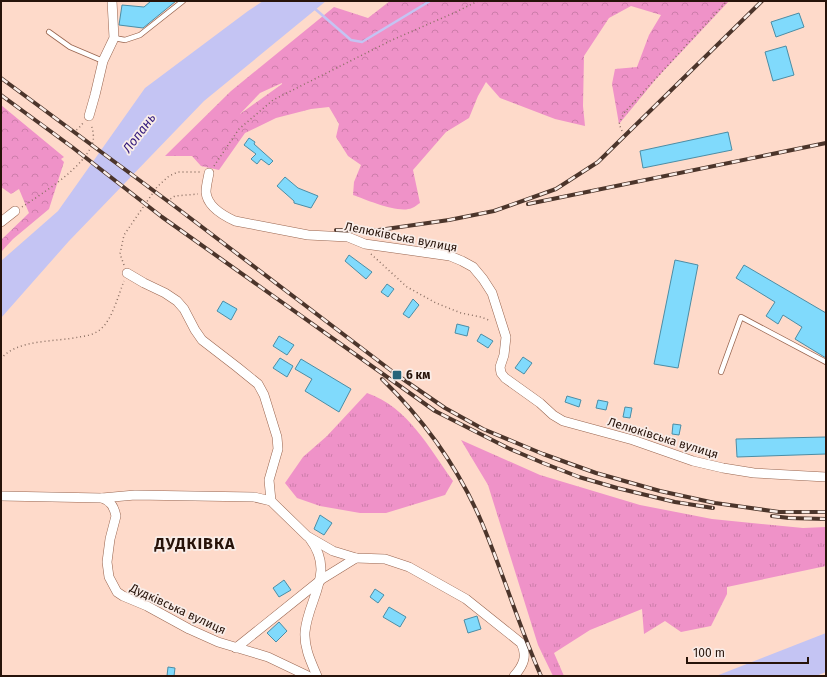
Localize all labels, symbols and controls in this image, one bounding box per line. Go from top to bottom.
water label: Лопань [119,110,159,156]
street label: Лелюківська вулиця [343,219,459,255]
place label: 6 км [406,368,430,382]
marker: 6 км [391,369,403,381]
street label: Лелюківська вулиця [606,415,720,461]
district label: ДУДКІВКА [154,534,235,553]
street label: Дудківська вулиця [127,580,228,637]
scale bar [687,639,808,665]
text: 100 m [693,646,725,660]

